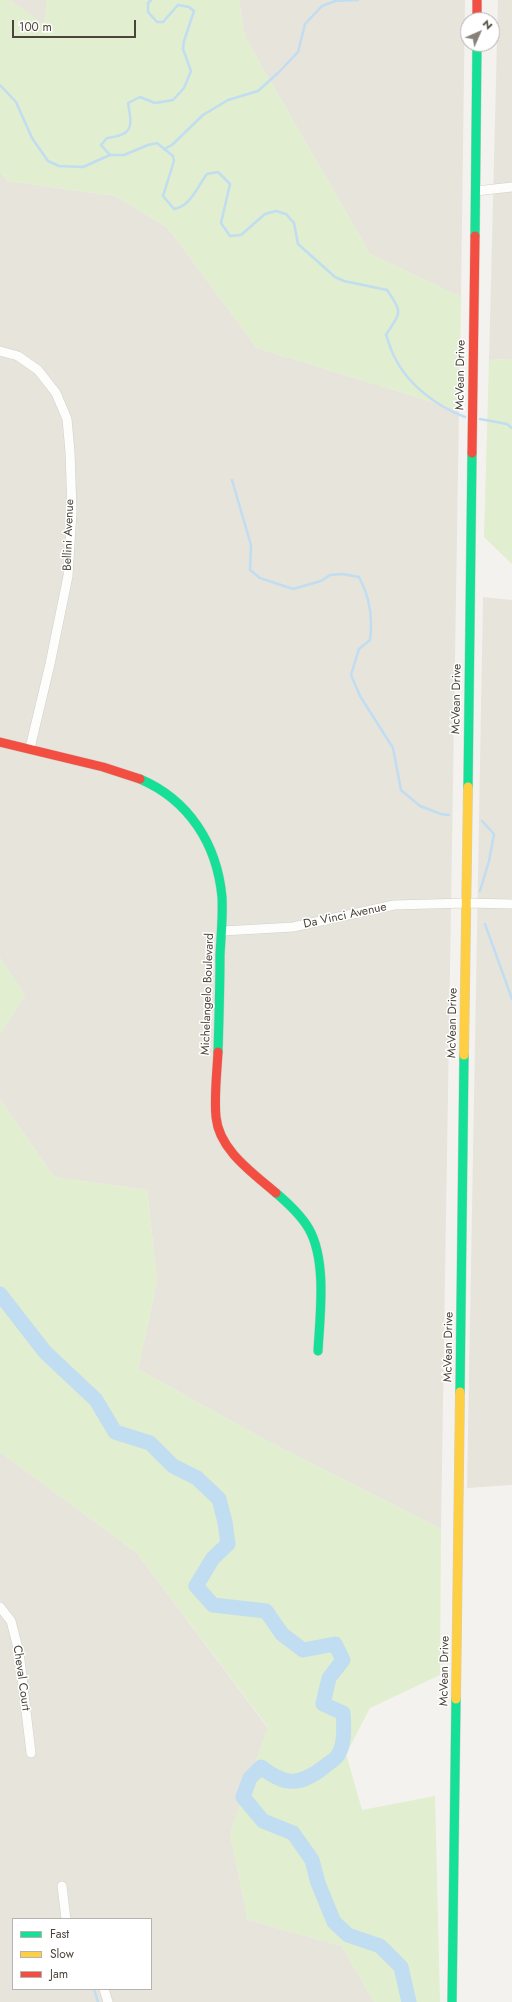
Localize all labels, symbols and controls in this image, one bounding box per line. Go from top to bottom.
scale bar [14,12,138,38]
north arrow [460,12,500,52]
text: N [479,15,497,33]
text: 100 m [19,18,52,36]
street label: McVean Drive [453,340,469,410]
street label: Bellini Avenue [61,499,77,571]
street label: McVean Drive [449,664,465,734]
street label: Da Vinci Avenue [302,900,388,932]
street label: Michelangelo Boulevard [199,933,217,1055]
street label: McVean Drive [445,988,461,1058]
street label: McVean Drive [441,1312,457,1382]
street label: McVean Drive [437,1636,453,1706]
street label: Cheval Court [9,1644,33,1712]
legend [12,1918,152,1990]
text: Fast [50,1925,69,1943]
text: Slow [50,1945,74,1963]
text: Jam [50,1965,68,1983]

